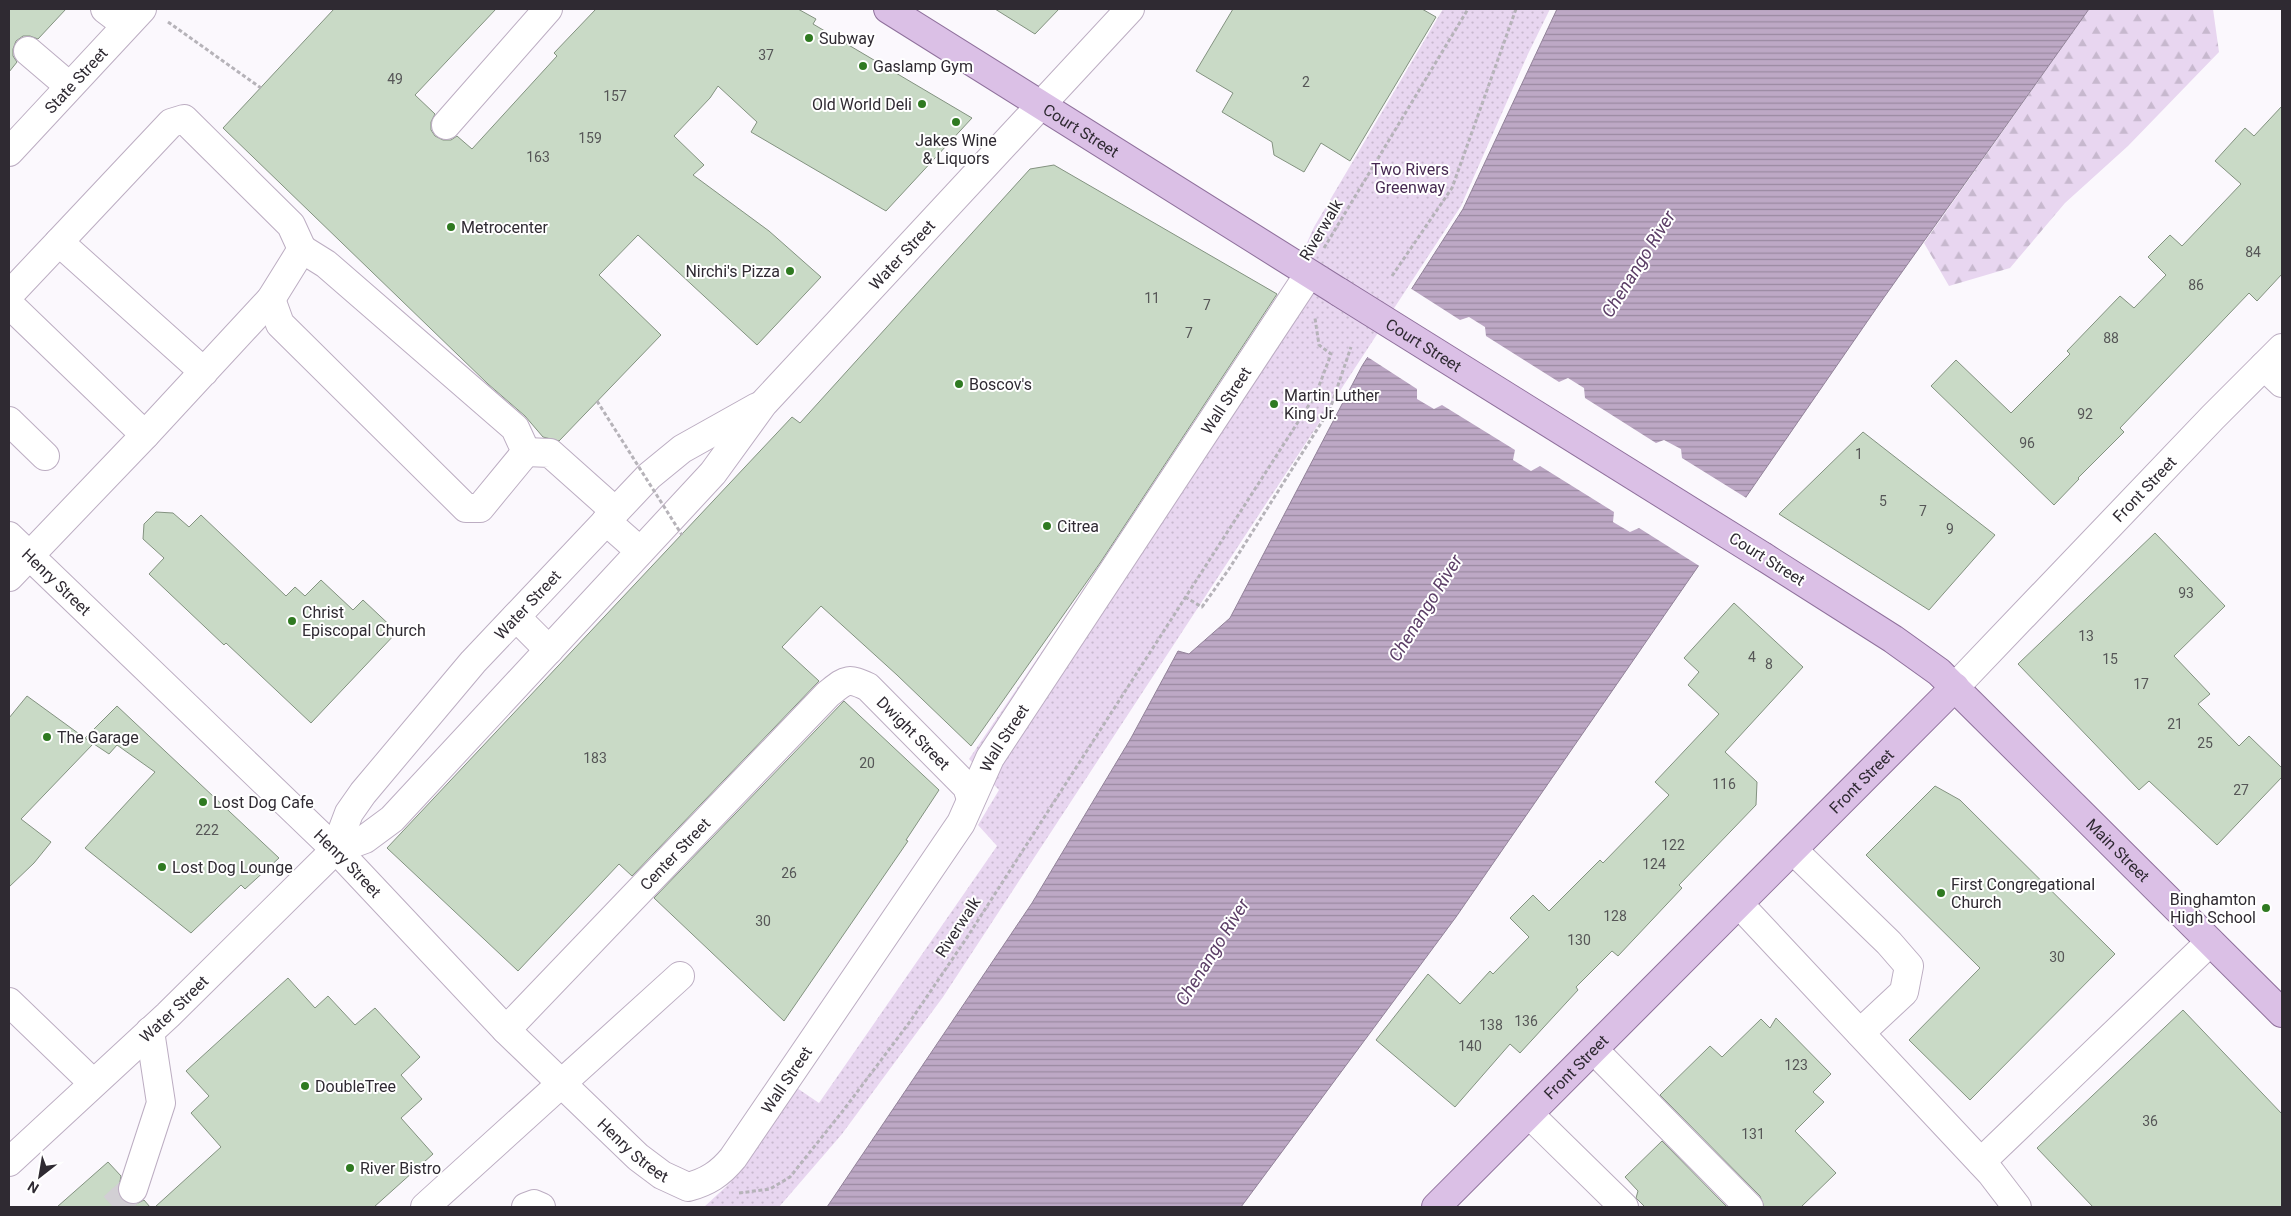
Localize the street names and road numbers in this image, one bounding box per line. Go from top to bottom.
street label: State Street [40,43,111,117]
street label: Court Street [1040,99,1122,161]
street label: Riverwalk [1295,195,1347,264]
street label: Water Street [865,216,939,293]
street label: Court Street [1383,314,1465,376]
street label: Wall Street [1197,363,1255,438]
street label: Front Street [2109,452,2180,526]
street label: Court Street [1726,528,1808,590]
street label: Henry Street [18,544,95,619]
street label: Water Street [490,566,564,643]
street label: Dwight Street [873,692,954,774]
street label: Wall Street [976,700,1032,775]
street label: Front Street [1825,745,1897,817]
street label: Center Street [636,814,714,894]
street label: Main Street [2082,815,2154,886]
street label: Henry Street [310,825,386,901]
street label: Riverwalk [931,892,985,961]
street label: Water Street [135,971,212,1046]
street label: Front Street [1540,1031,1612,1103]
street label: Wall Street [757,1043,816,1117]
street label: Henry Street [594,1114,671,1186]

